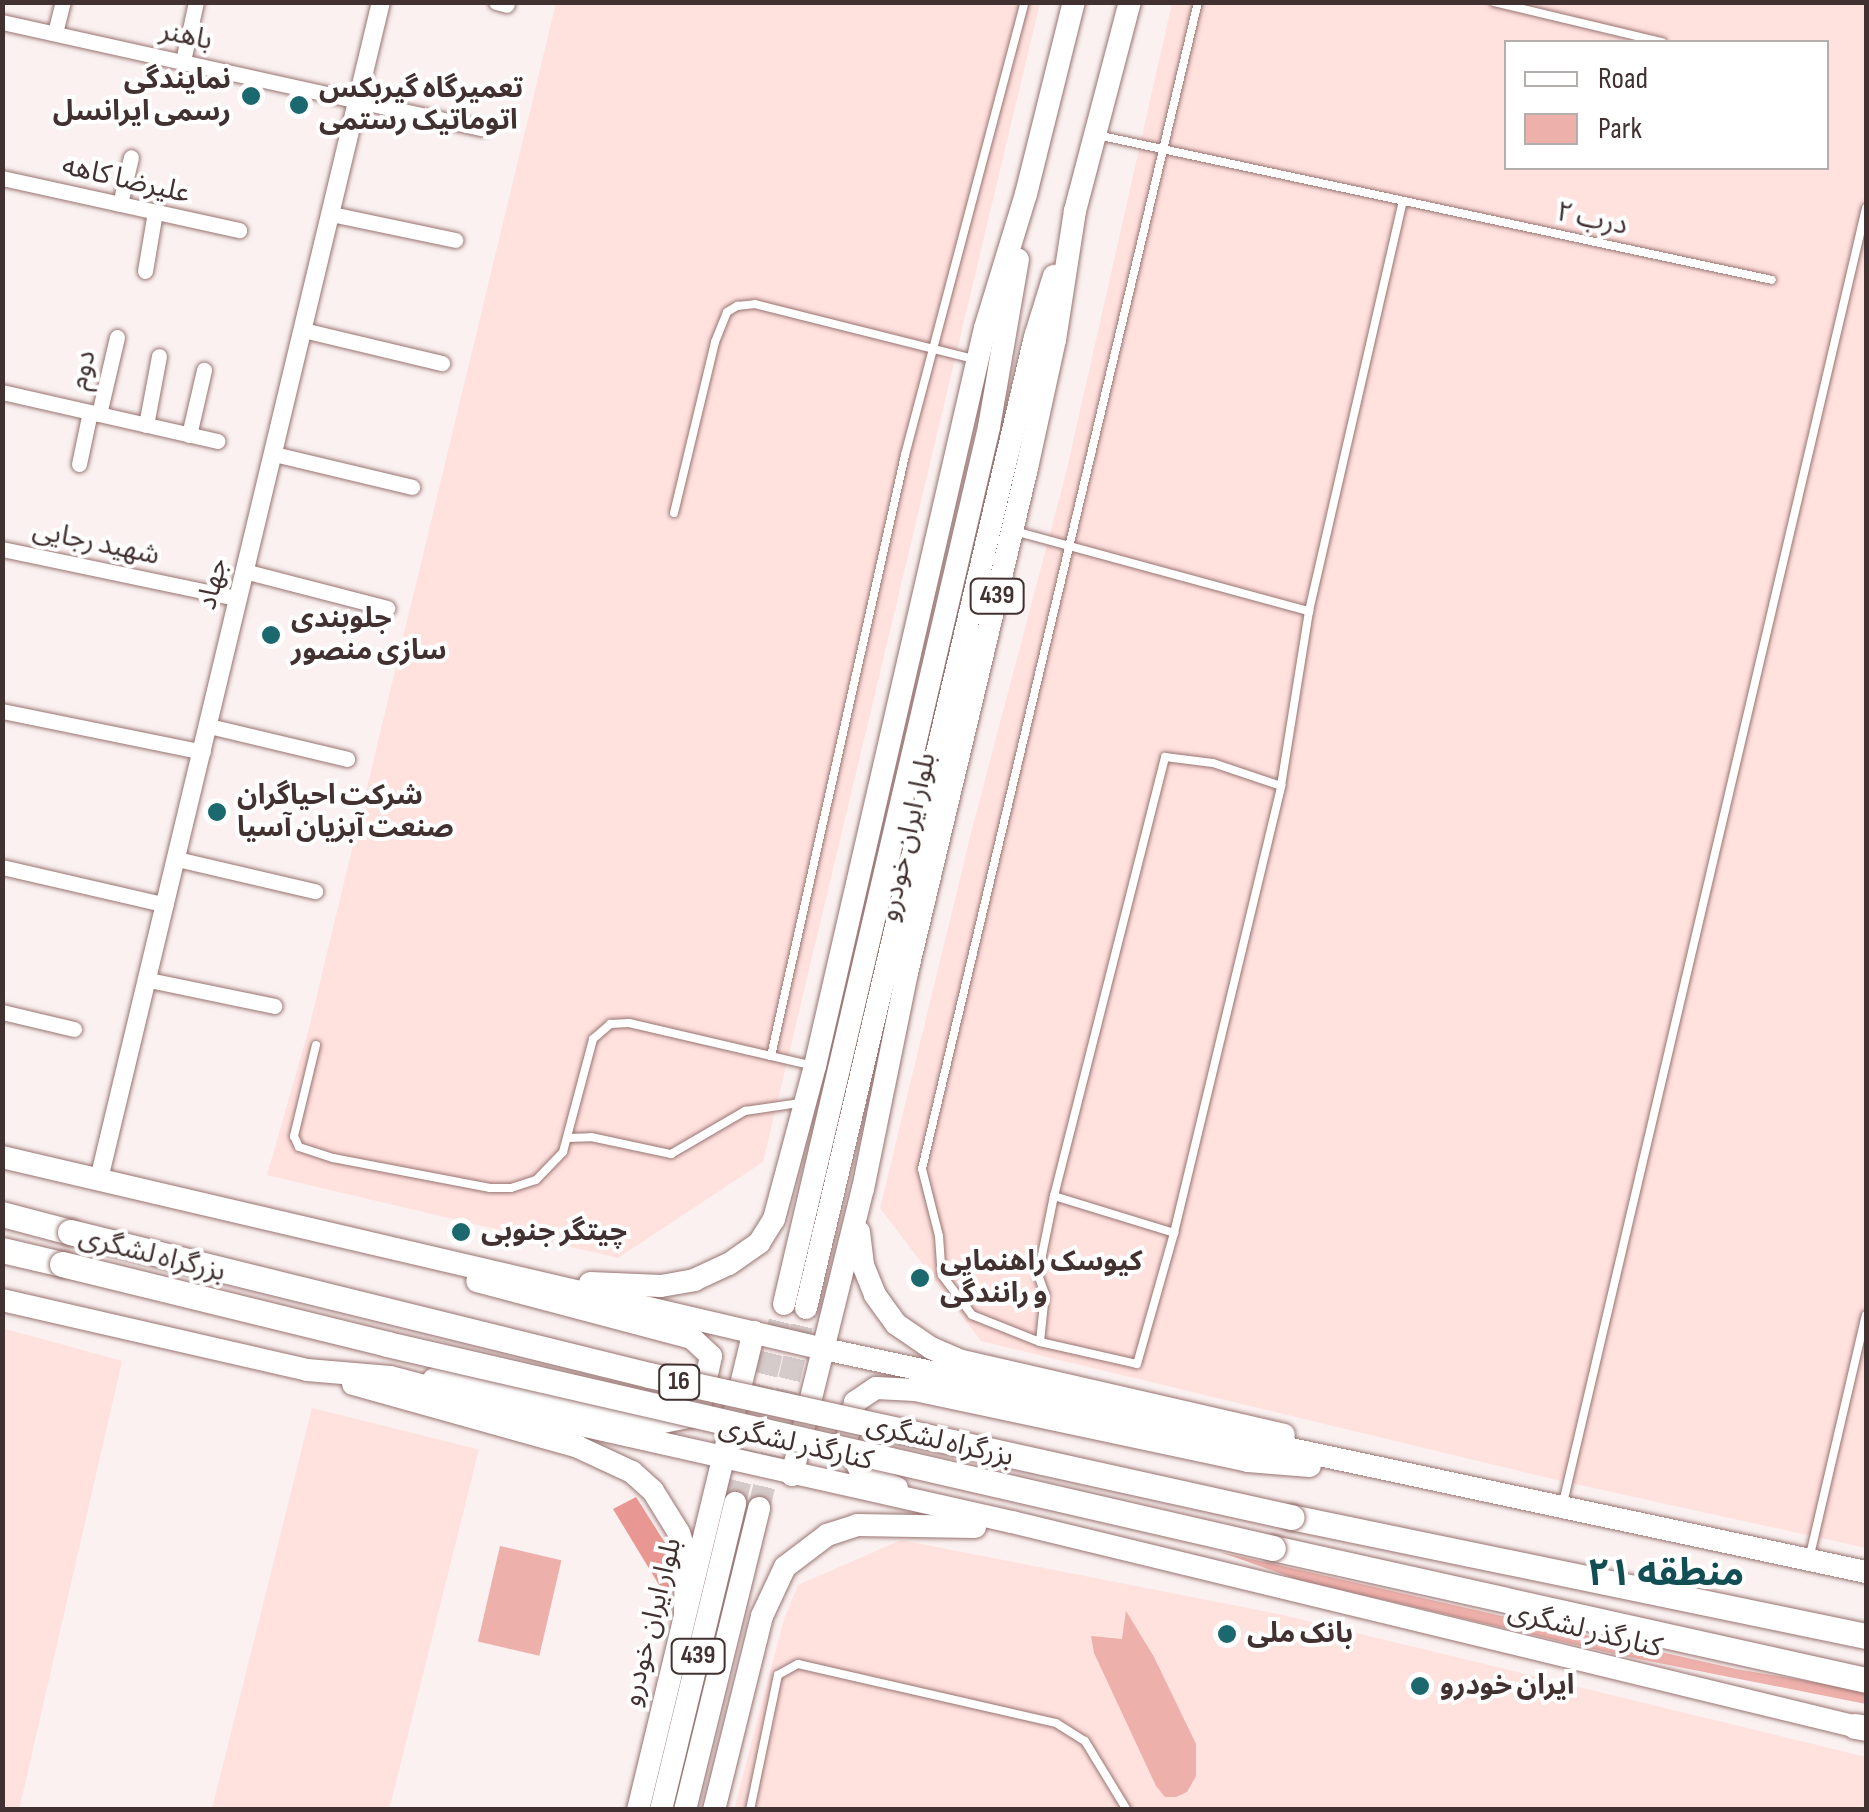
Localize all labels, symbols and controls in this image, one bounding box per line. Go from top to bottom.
street label: باهنر [157,14,215,58]
legend [1504,40,1829,170]
text: Road [1598,61,1648,97]
place label: نمایندگی رسمی ایرانسل [53,63,231,129]
place label: تعمیرگاه گیربکس اتوماتیک رستمی [319,72,523,138]
marker: نمایندگی رسمی ایرانسل [240,85,262,107]
marker: تعمیرگاه گیربکس اتوماتیک رستمی [288,94,310,116]
text: Park [1598,111,1642,147]
street label: علیرضا کاهه [59,149,193,211]
street label: درب ۲ [1553,195,1631,243]
street label: دوم [62,347,104,393]
street label: شهید رجایی [30,513,162,573]
street label: جهاد [190,555,236,613]
road number: 439 [970,576,1024,616]
place label: جلوبندی سازی منصور [291,602,447,668]
marker: جلوبندی سازی منصور [260,624,282,646]
street label: بلوار ایران خودرو [872,749,944,925]
place label: شرکت احیاگران صنعت آبزیان آسیا [237,779,454,845]
marker: شرکت احیاگران صنعت آبزیان آسیا [206,801,228,823]
place label: چیتگر جنوبی [481,1215,627,1249]
street label: بزرگراه لشگری [75,1221,229,1289]
marker: چیتگر جنوبی [450,1221,472,1243]
place label: کیوسک راهنمایی و رانندگی [940,1245,1142,1311]
marker: کیوسک راهنمایی و رانندگی [909,1267,931,1289]
road number: 16 [656,1362,702,1402]
street label: بزرگراه لشگری [863,1408,1017,1474]
street label: کنارگذر لشگری [716,1410,876,1478]
street label: بلوار ایران خودرو [615,1534,689,1710]
district label: منطقه ۲۱ [1588,1551,1744,1597]
street label: کنارگذر لشگری [1505,1595,1665,1665]
place label: بانک ملی [1247,1617,1353,1651]
marker: بانک ملی [1216,1623,1238,1645]
road number: 439 [670,1636,726,1676]
place label: ایران خودرو [1440,1669,1575,1703]
marker: ایران خودرو [1409,1675,1431,1697]

